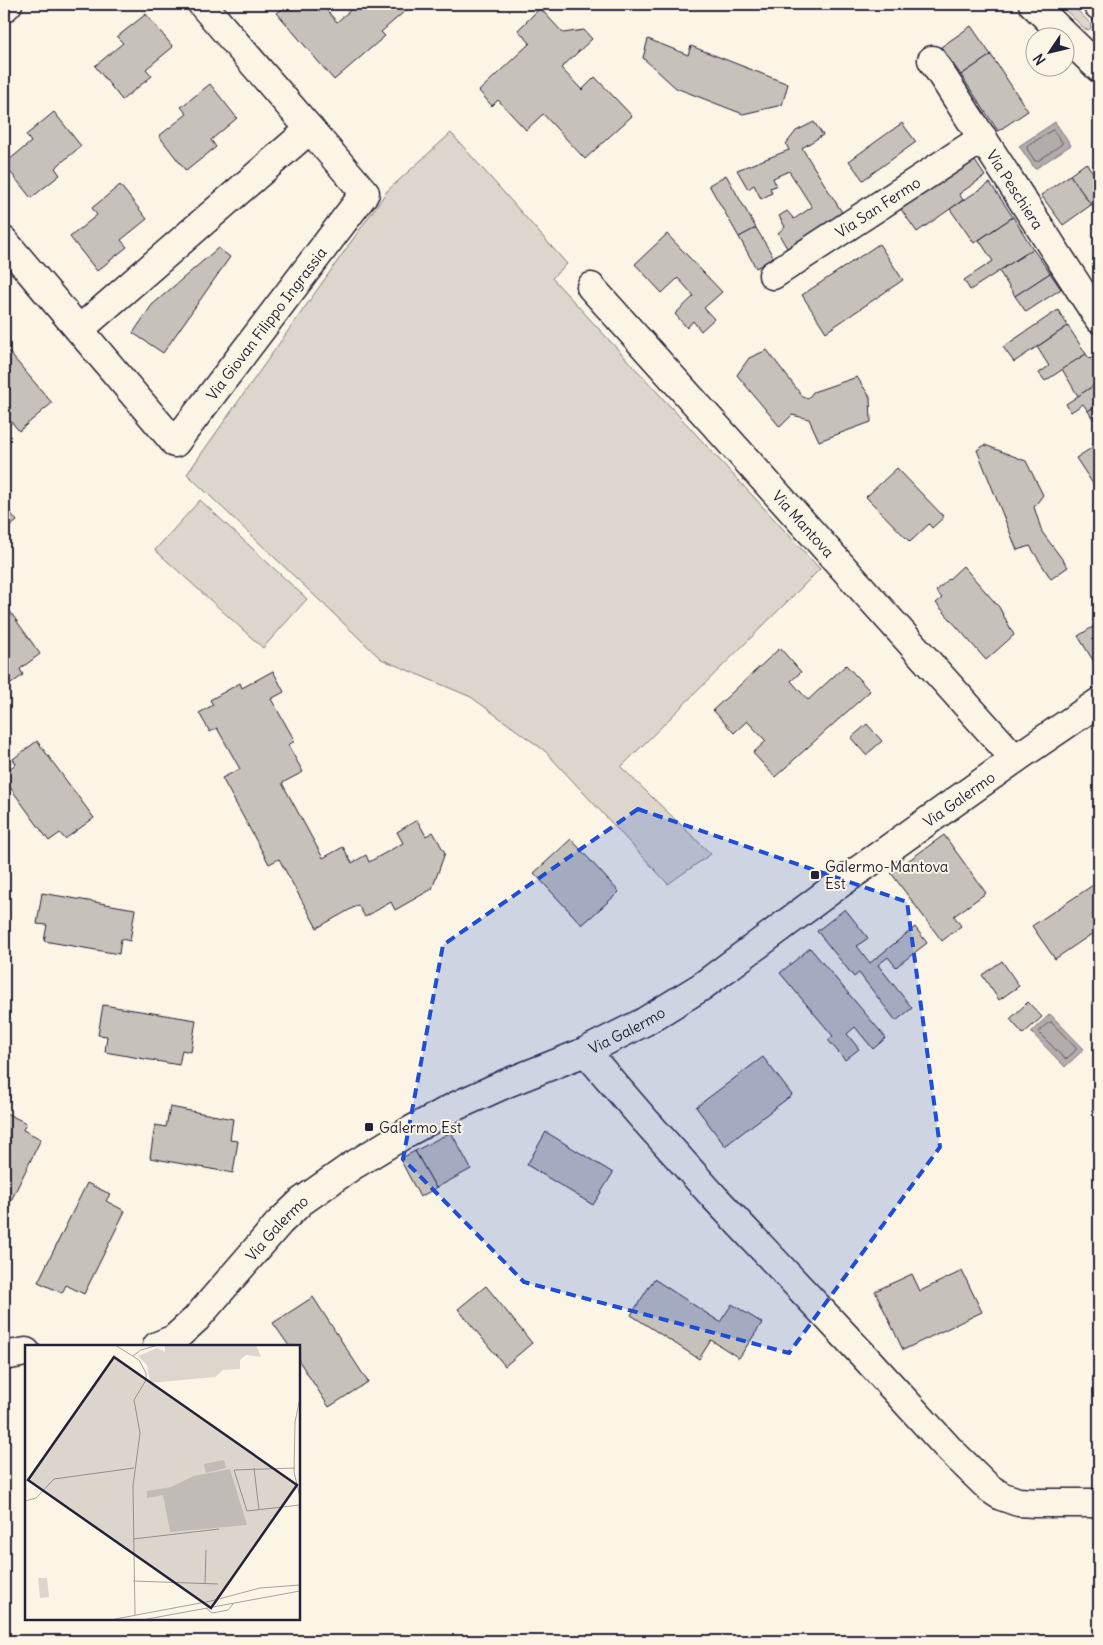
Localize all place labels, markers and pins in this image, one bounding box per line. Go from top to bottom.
place label: Galermo-Mantova Est [825,857,949,893]
marker: Galermo-Mantova Est [809,869,821,881]
place label: Galermo Est [379,1118,462,1137]
marker: Galermo Est [363,1121,375,1133]

